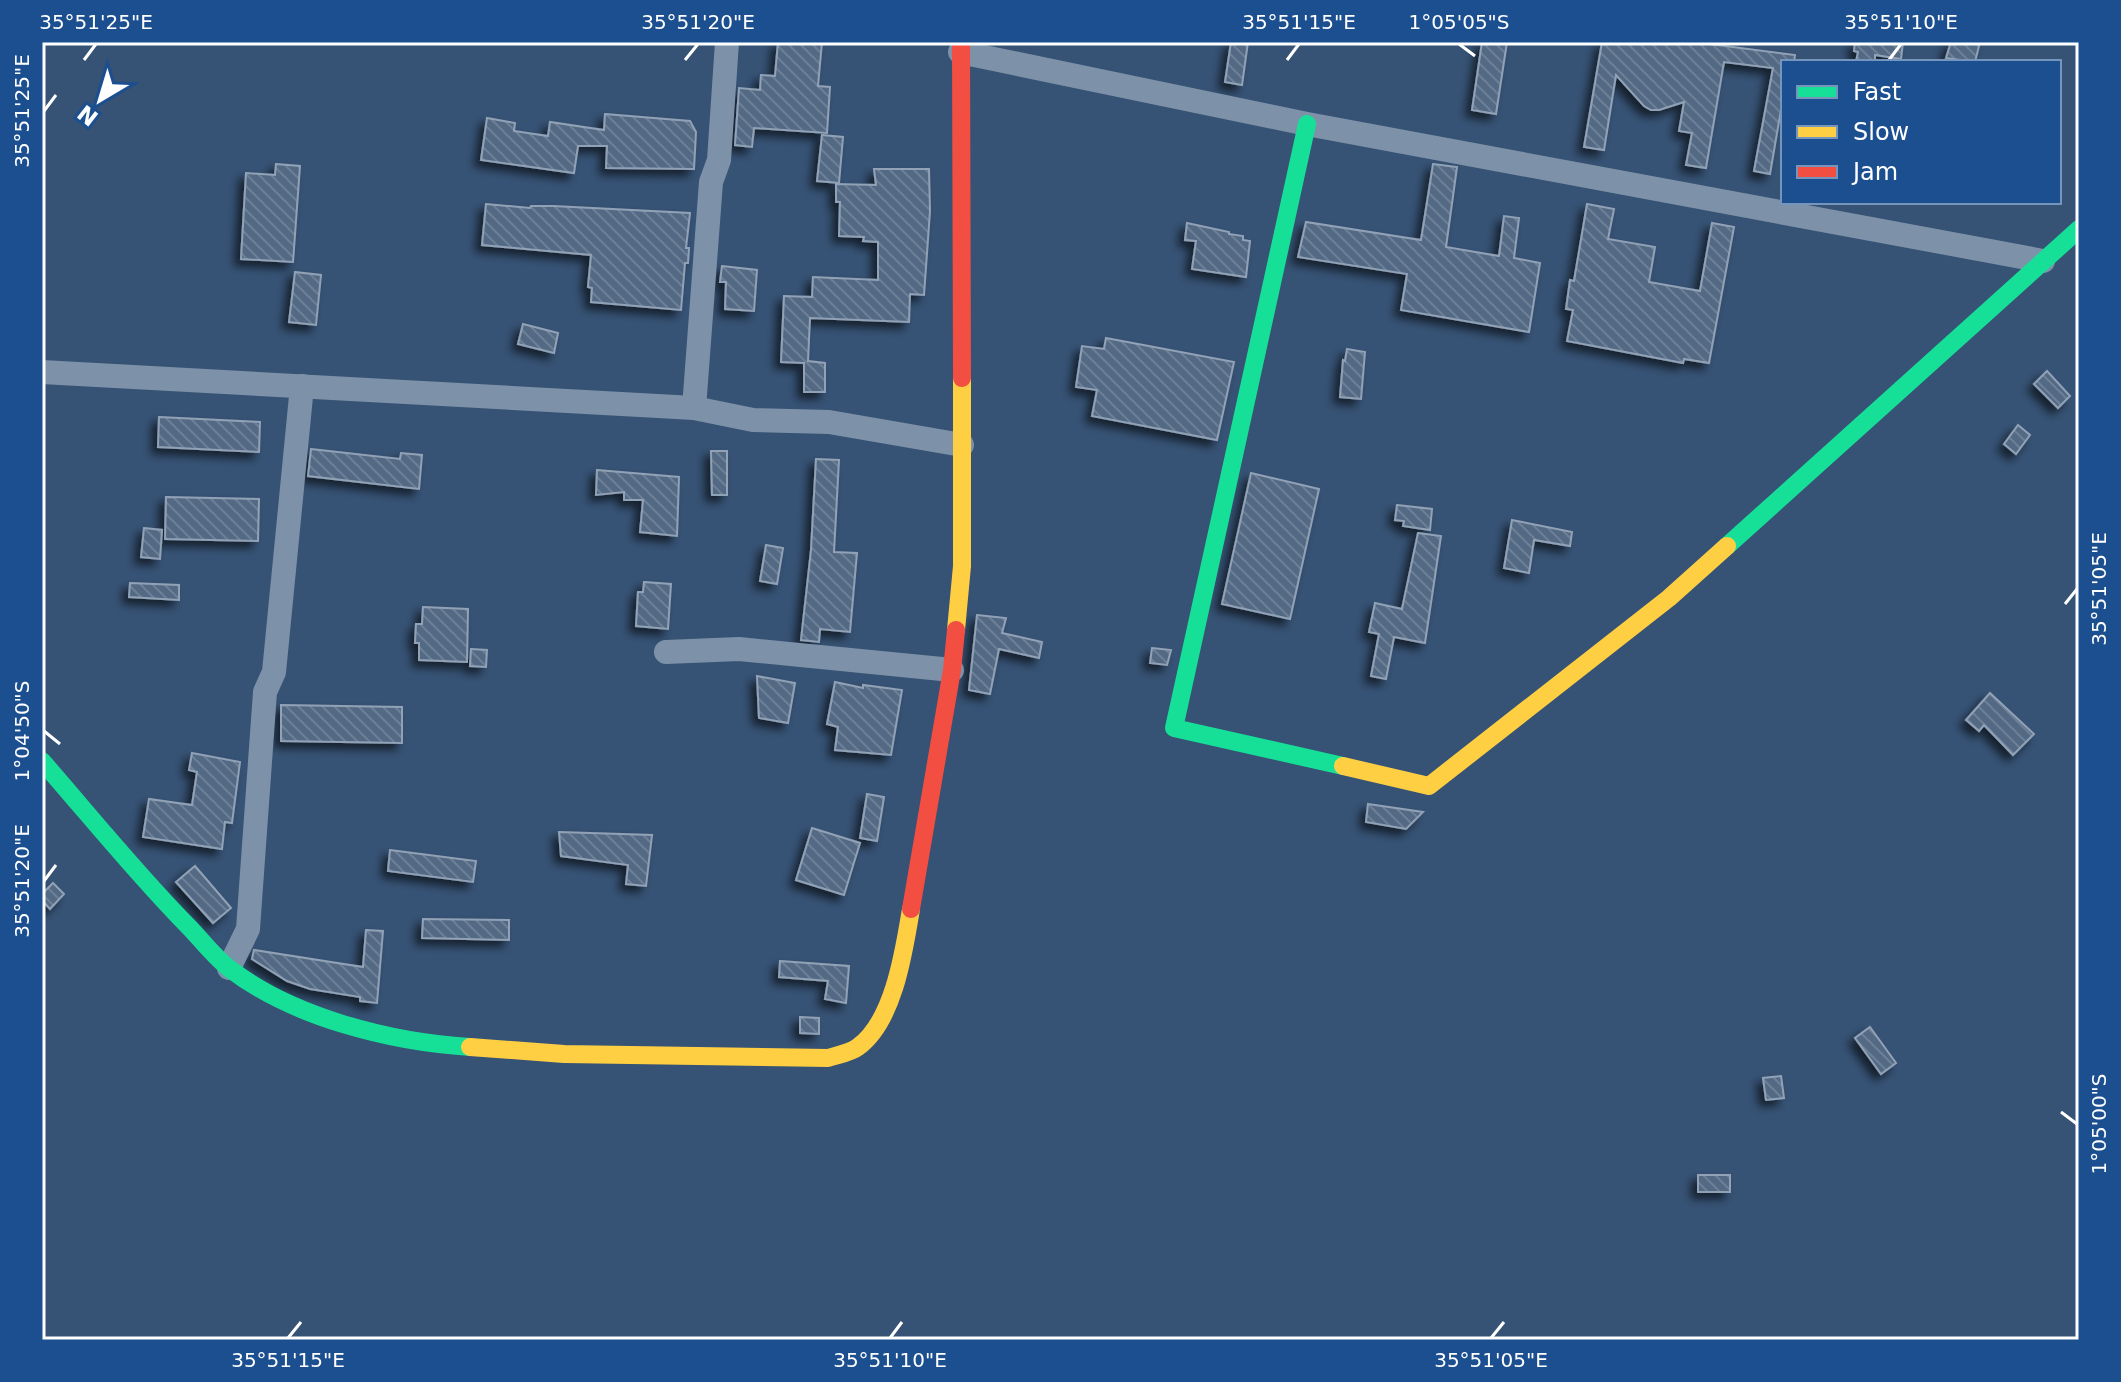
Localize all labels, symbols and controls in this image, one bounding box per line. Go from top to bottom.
text: 35°51'25"E [39,10,153,34]
text: 35°51'20"E [641,10,755,34]
text: 35°51'15"E [1242,10,1356,34]
text: 1°05'05"S [1408,10,1510,34]
text: 35°51'10"E [1844,10,1958,34]
text: 35°51'25"E [10,54,34,168]
north arrow [60,60,140,140]
legend [1781,60,2061,204]
text: Fast [1853,78,1901,106]
text: N [73,100,103,131]
text: Slow [1853,118,1909,146]
text: Jam [1851,158,1898,186]
text: 35°51'05"E [2087,532,2111,646]
text: 1°04'50"S [10,680,34,782]
text: 35°51'20"E [10,824,34,938]
text: 1°05'00"S [2087,1073,2111,1175]
text: 35°51'15"E [231,1348,345,1372]
text: 35°51'10"E [833,1348,947,1372]
text: 35°51'05"E [1434,1348,1548,1372]

